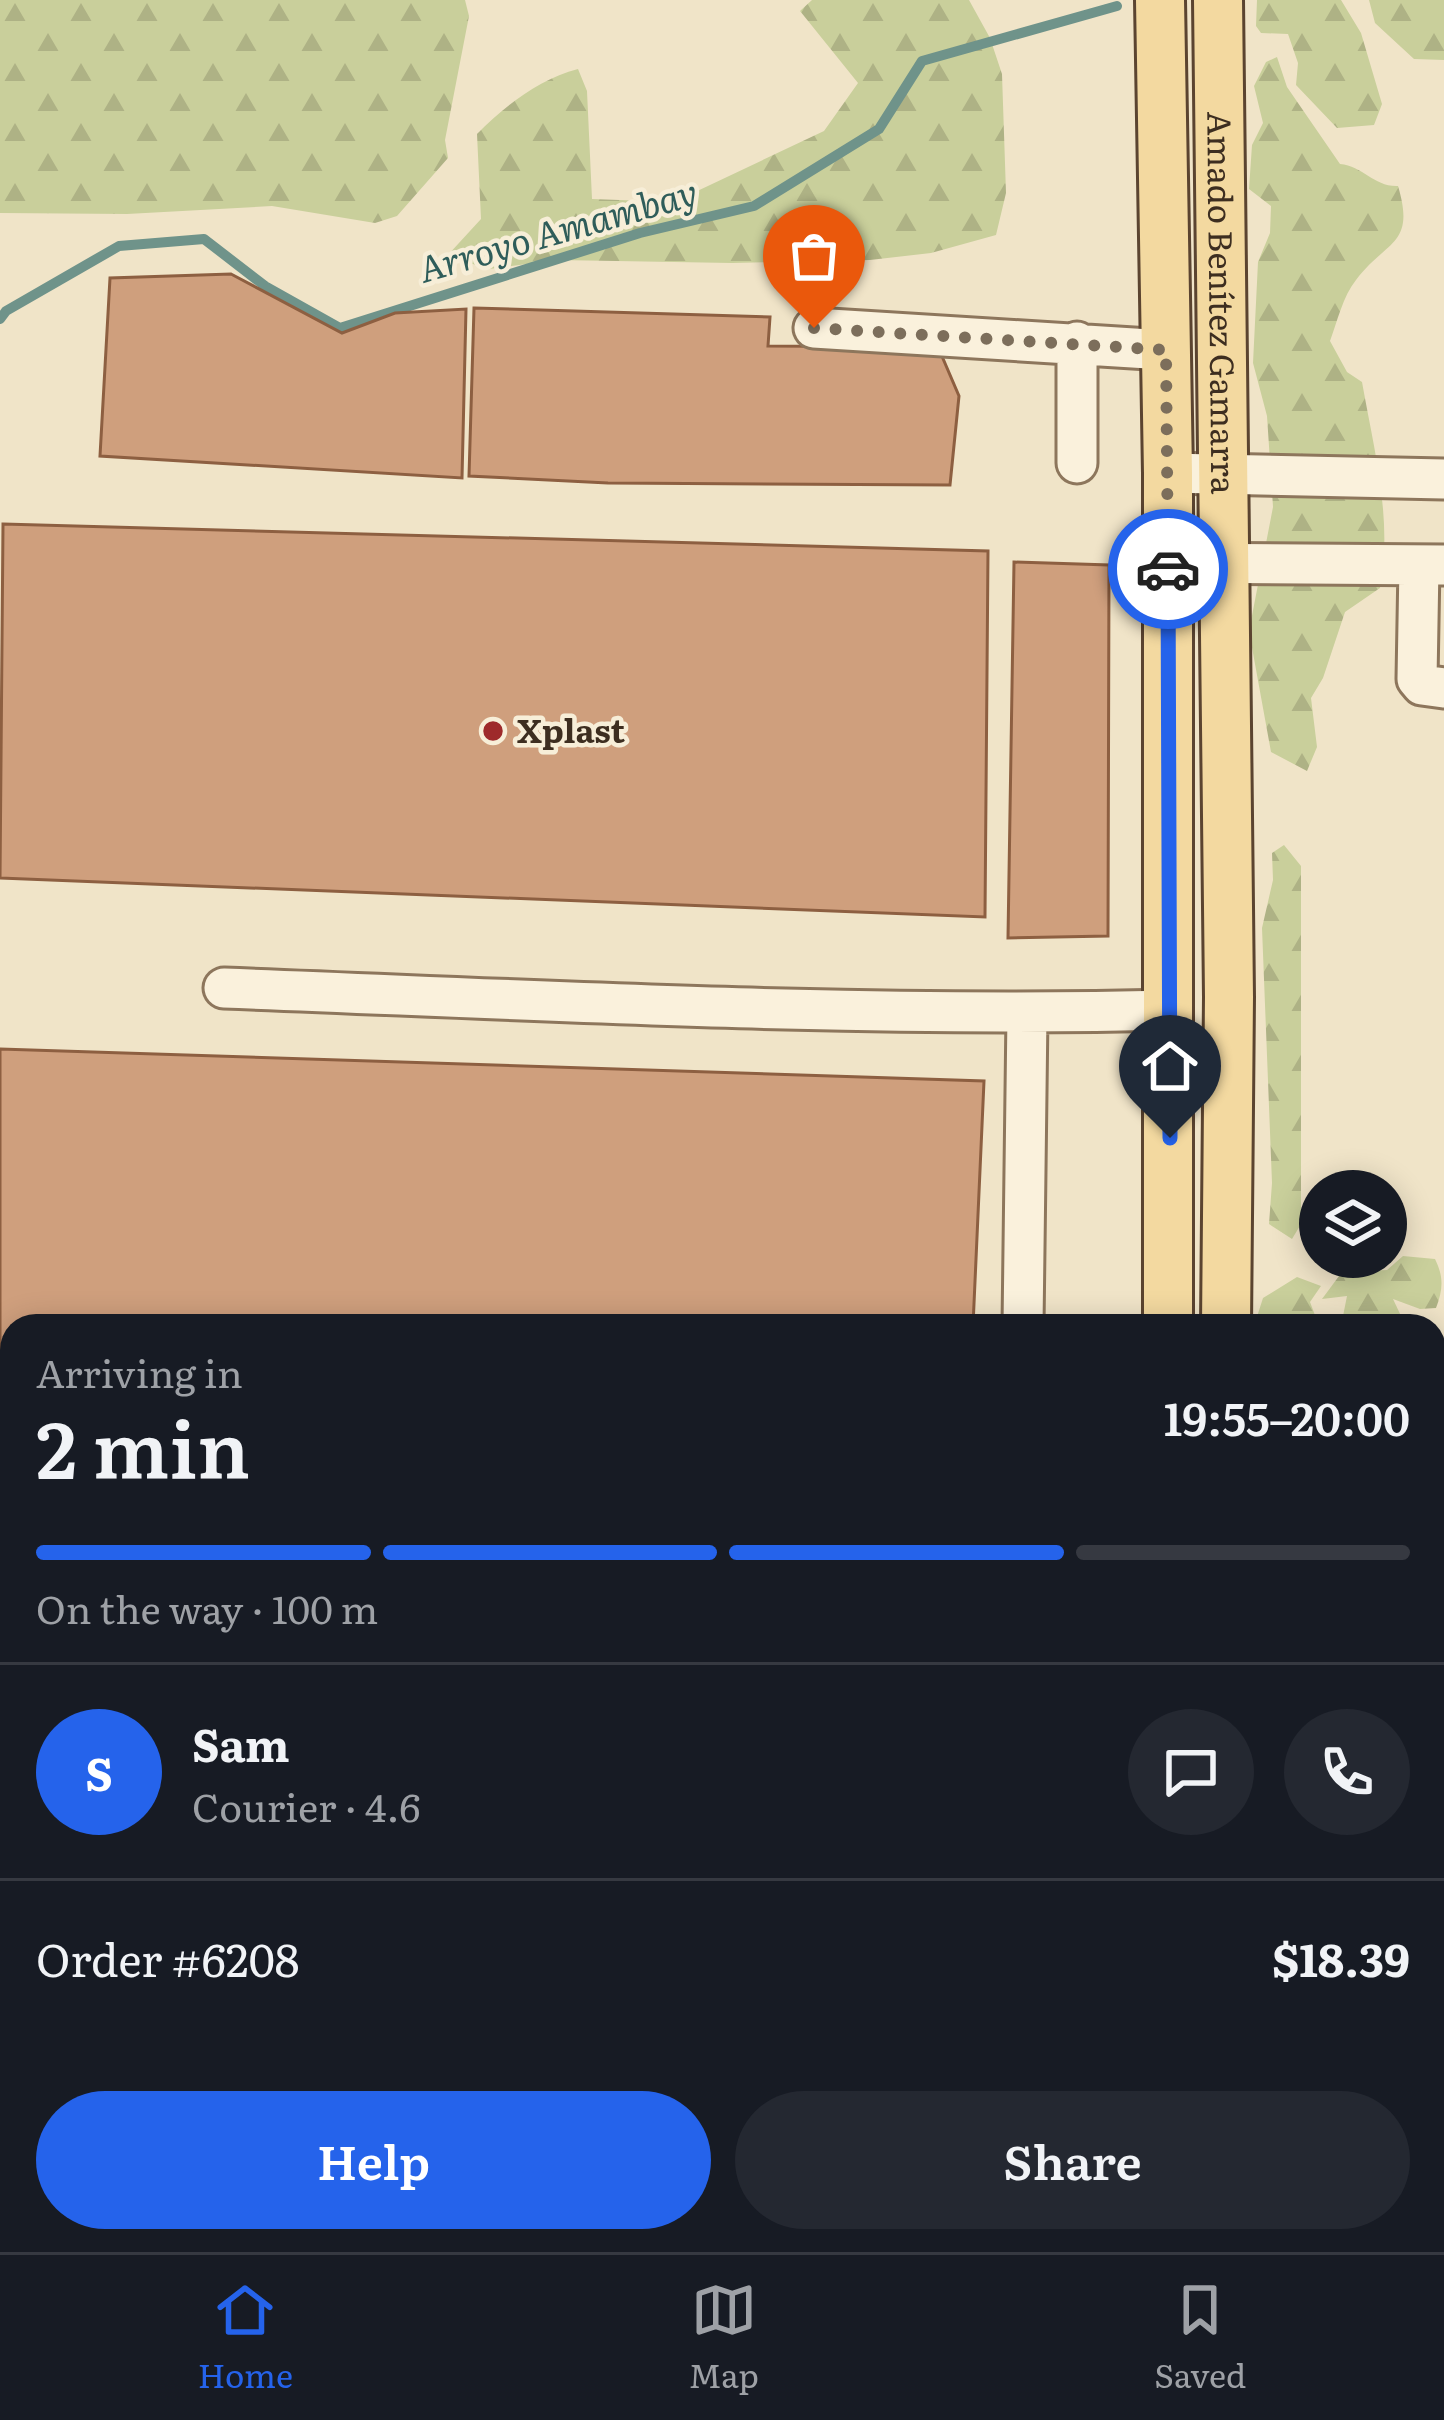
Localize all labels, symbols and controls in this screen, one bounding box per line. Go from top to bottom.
street label: Amado Benítez Gamarra [1197,111,1250,495]
water label: Arroyo Amambay [412,163,703,294]
pin [763,205,865,328]
icon: bag [781,223,847,289]
courier [1108,509,1228,629]
icon: car [1135,536,1201,602]
place label: Xplast [517,704,626,753]
marker: Xplast [480,718,506,744]
pin [1119,1015,1221,1138]
icon: home [1137,1033,1203,1099]
map controls [1299,1170,1407,1278]
button: layers [1299,1170,1407,1278]
text: Arriving in [36,1342,243,1400]
text: 19:55–20:00 [1164,1383,1410,1450]
text: 2 min [36,1387,250,1503]
text: On the way · 100 m [36,1578,378,1636]
text: Sam [192,1709,290,1776]
button: chat [1128,1709,1254,1835]
button: phone [1284,1709,1410,1835]
text: S [85,1738,113,1805]
text: Courier · 4.6 [192,1776,420,1834]
text: Order #6208 [36,1924,299,1991]
text: $18.39 [1272,1924,1410,1991]
button: Help [36,2091,711,2229]
button: Share [735,2091,1410,2229]
tab: Home [198,2277,293,2398]
tab: Map [689,2277,759,2398]
tab: Saved [1154,2277,1246,2398]

